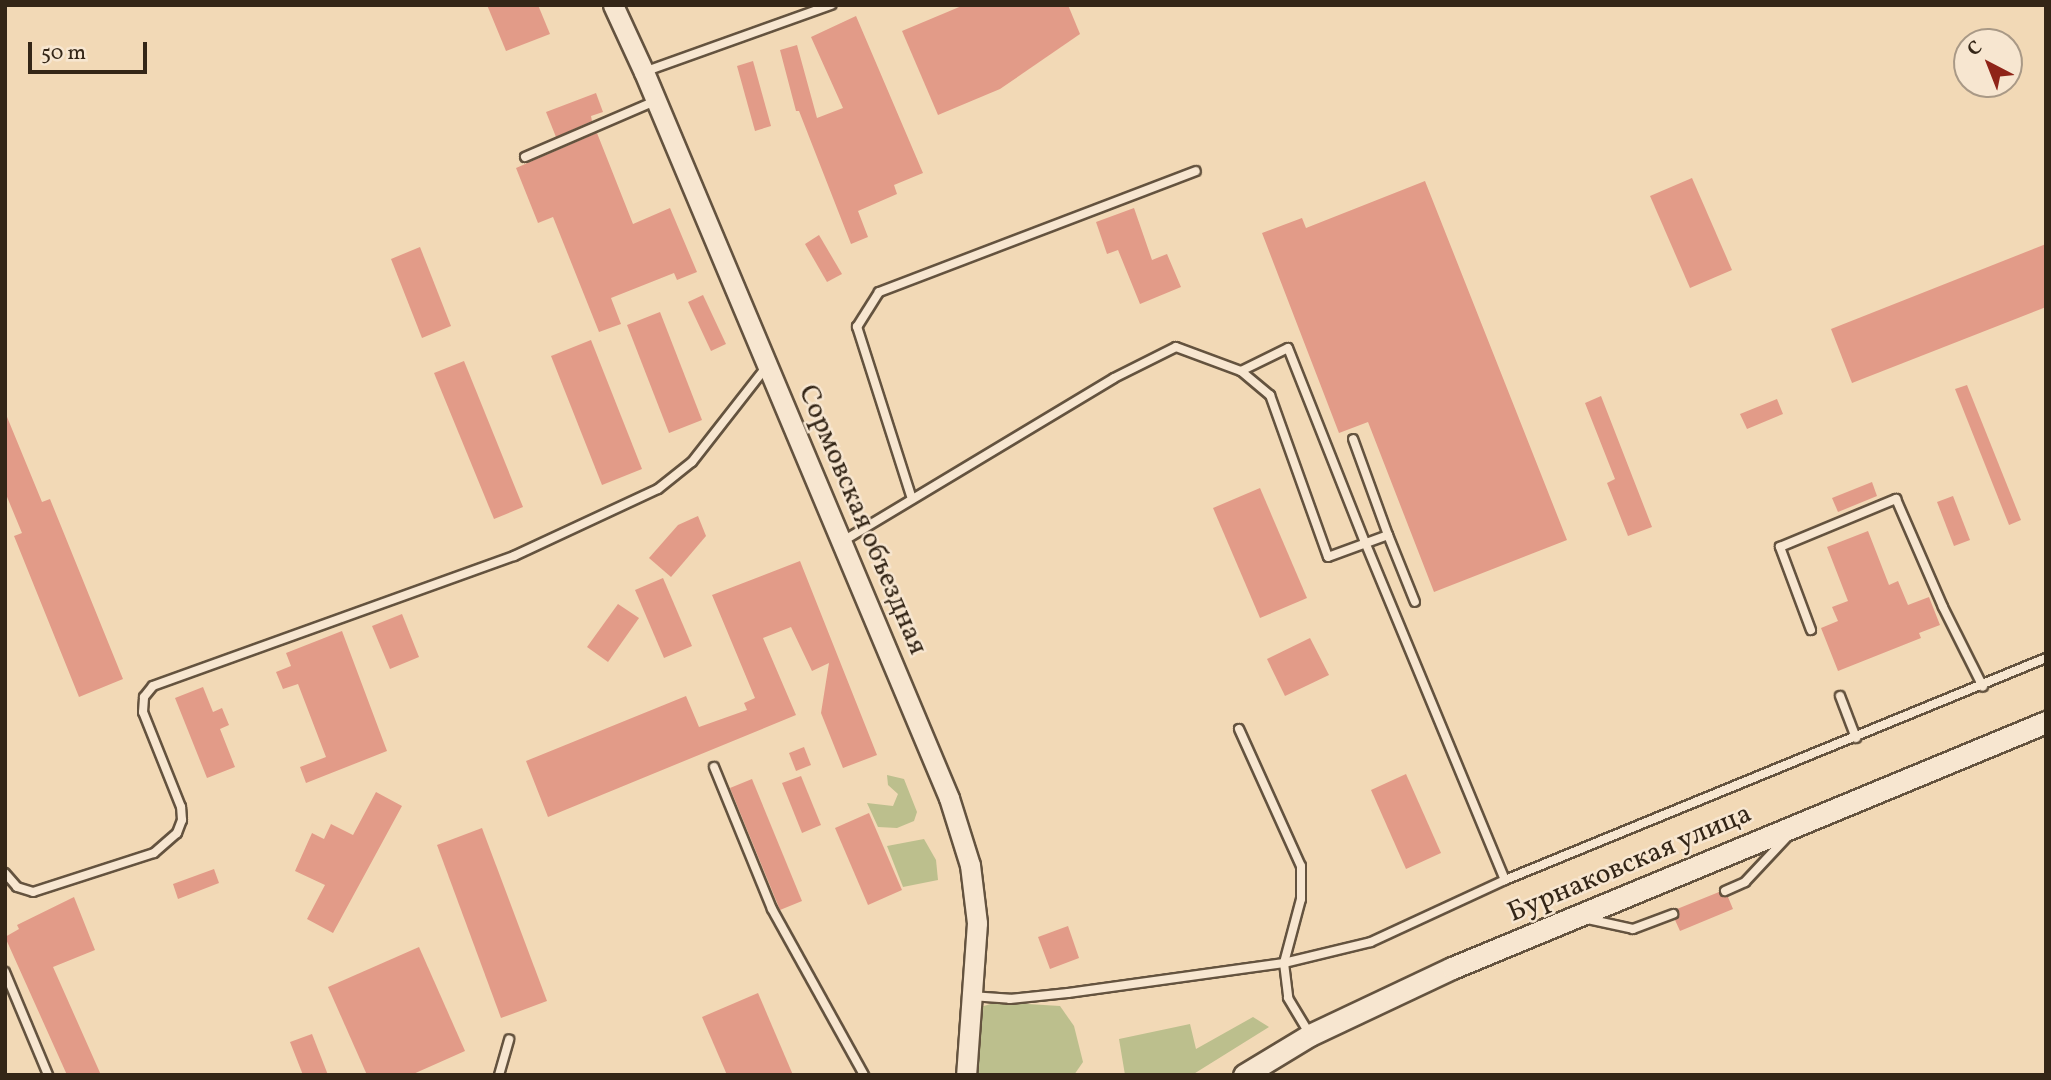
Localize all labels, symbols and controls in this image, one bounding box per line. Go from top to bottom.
scale bar [32,28,150,72]
north arrow [1953,28,2023,98]
text: С [1962,35,1989,63]
text: 50 m [41,39,86,68]
street label: Сормовская объездная [790,380,934,660]
street label: Бурнаковская улица [1503,797,1757,931]

